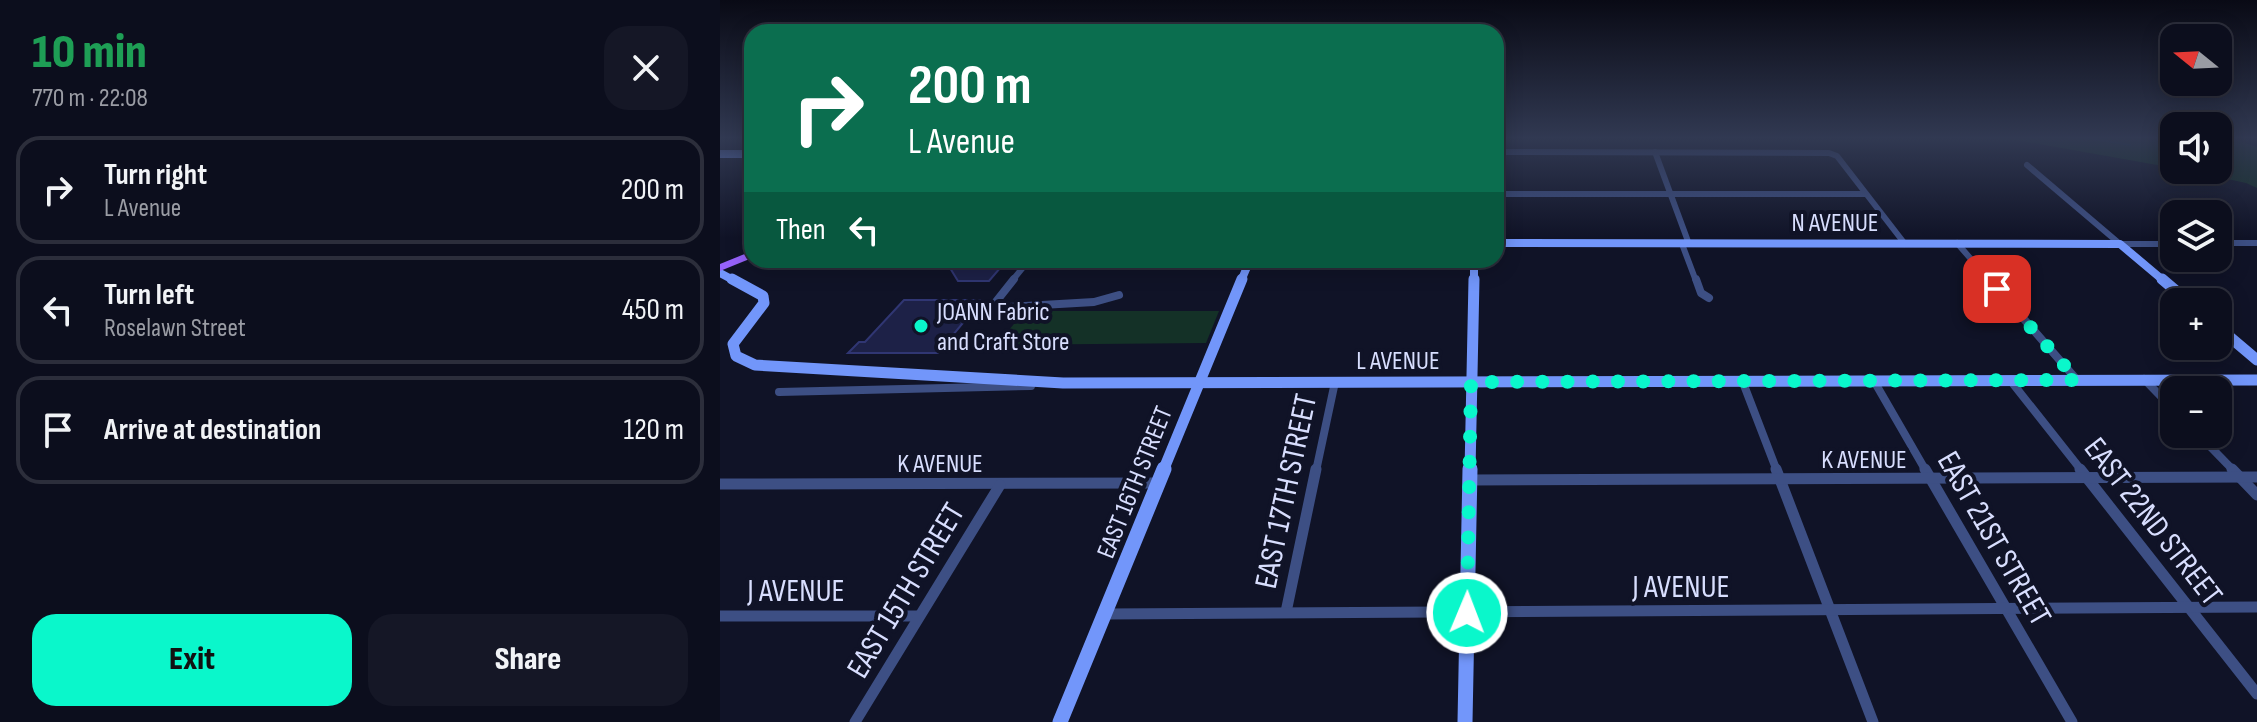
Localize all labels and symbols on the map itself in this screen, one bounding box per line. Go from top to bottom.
north arrow [2160,24,2232,96]
street label: N AVENUE [1791,208,1879,239]
pin [1963,255,2031,323]
place label: JOANN Fabric and Craft Store [936,297,1069,358]
marker: JOANN Fabric and Craft Store [912,317,930,335]
street label: L AVENUE [1356,346,1440,377]
street label: EAST 17TH STREET [1247,390,1326,592]
street label: EAST 16TH STREET [1091,402,1180,563]
street label: EAST 22ND STREET [2075,430,2230,614]
street label: K AVENUE [1821,445,1907,476]
street label: EAST 21ST STREET [1928,445,2059,633]
street label: K AVENUE [897,449,983,480]
street label: EAST 15TH STREET [839,496,974,685]
street label: J AVENUE [1631,568,1730,607]
position arrow [1425,571,1509,655]
street label: J AVENUE [746,572,845,611]

